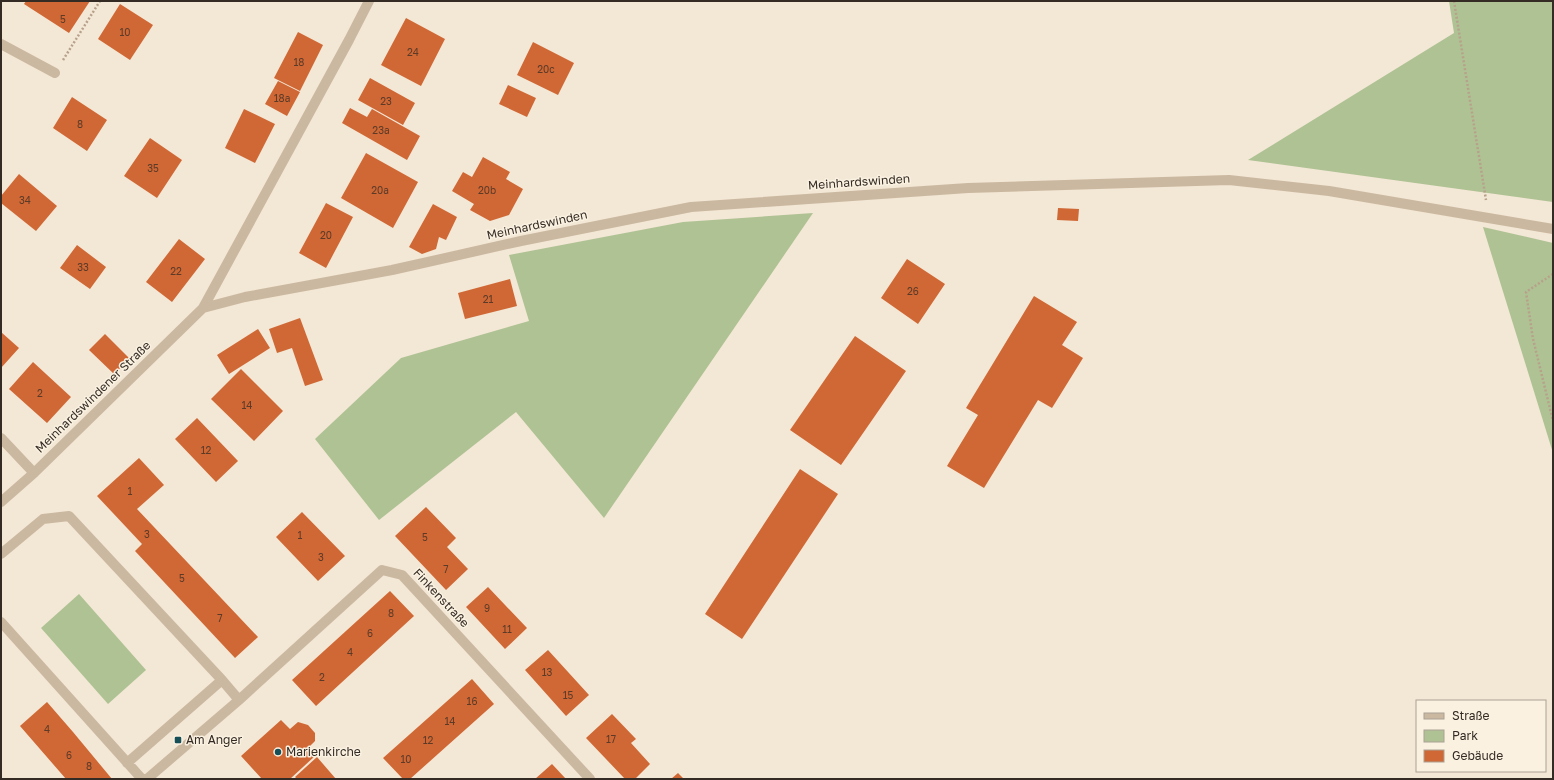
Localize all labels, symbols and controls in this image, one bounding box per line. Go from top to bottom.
house number: 5 [60,13,66,25]
house number: 10 [119,26,131,38]
house number: 24 [407,46,419,58]
house number: 18 [294,56,304,68]
house number: 20c [537,63,555,75]
house number: 18a [274,92,290,104]
house number: 23 [380,95,392,107]
house number: 8 [77,118,83,130]
house number: 23a [372,124,390,136]
house number: 35 [147,162,159,174]
street label: Meinhardswinden [807,170,911,193]
house number: 20a [371,184,389,196]
house number: 20b [478,184,496,196]
house number: 34 [19,194,31,206]
street label: Meinhardswinden [485,207,589,242]
house number: 20 [320,229,332,241]
house number: 33 [77,261,89,273]
house number: 22 [170,265,182,277]
house number: 26 [907,285,919,297]
house number: 21 [483,293,493,305]
street label: Meinhardswindener Straße [32,338,153,456]
house number: 2 [37,387,43,399]
house number: 14 [242,399,252,411]
house number: 12 [201,444,212,456]
house number: 1 [128,485,133,497]
house number: 3 [144,528,150,540]
house number: 1 [298,529,303,541]
house number: 5 [422,531,428,543]
house number: 3 [318,551,324,563]
house number: 7 [443,563,449,575]
street label: Finkenstraße [410,565,472,630]
house number: 5 [179,572,185,584]
house number: 9 [484,602,490,614]
house number: 8 [388,607,394,619]
house number: 7 [217,612,223,624]
house number: 11 [502,623,512,635]
house number: 6 [367,627,373,639]
house number: 4 [347,646,353,658]
house number: 13 [542,666,552,678]
house number: 2 [319,671,325,683]
house number: 15 [563,689,574,701]
house number: 16 [467,695,477,707]
legend [1416,700,1546,772]
text: Straße [1452,708,1490,723]
house number: 14 [445,715,455,727]
house number: 4 [44,723,50,735]
text: Park [1452,728,1478,743]
place label: Am Anger [186,732,242,747]
house number: 17 [606,733,616,745]
house number: 12 [423,734,434,746]
marker: Am Anger [173,735,183,745]
place label: Marienkirche [286,744,361,759]
marker: Marienkirche [273,747,283,757]
text: Gebäude [1452,748,1503,763]
house number: 6 [66,749,72,761]
house number: 10 [400,753,412,765]
house number: 8 [86,760,92,772]

